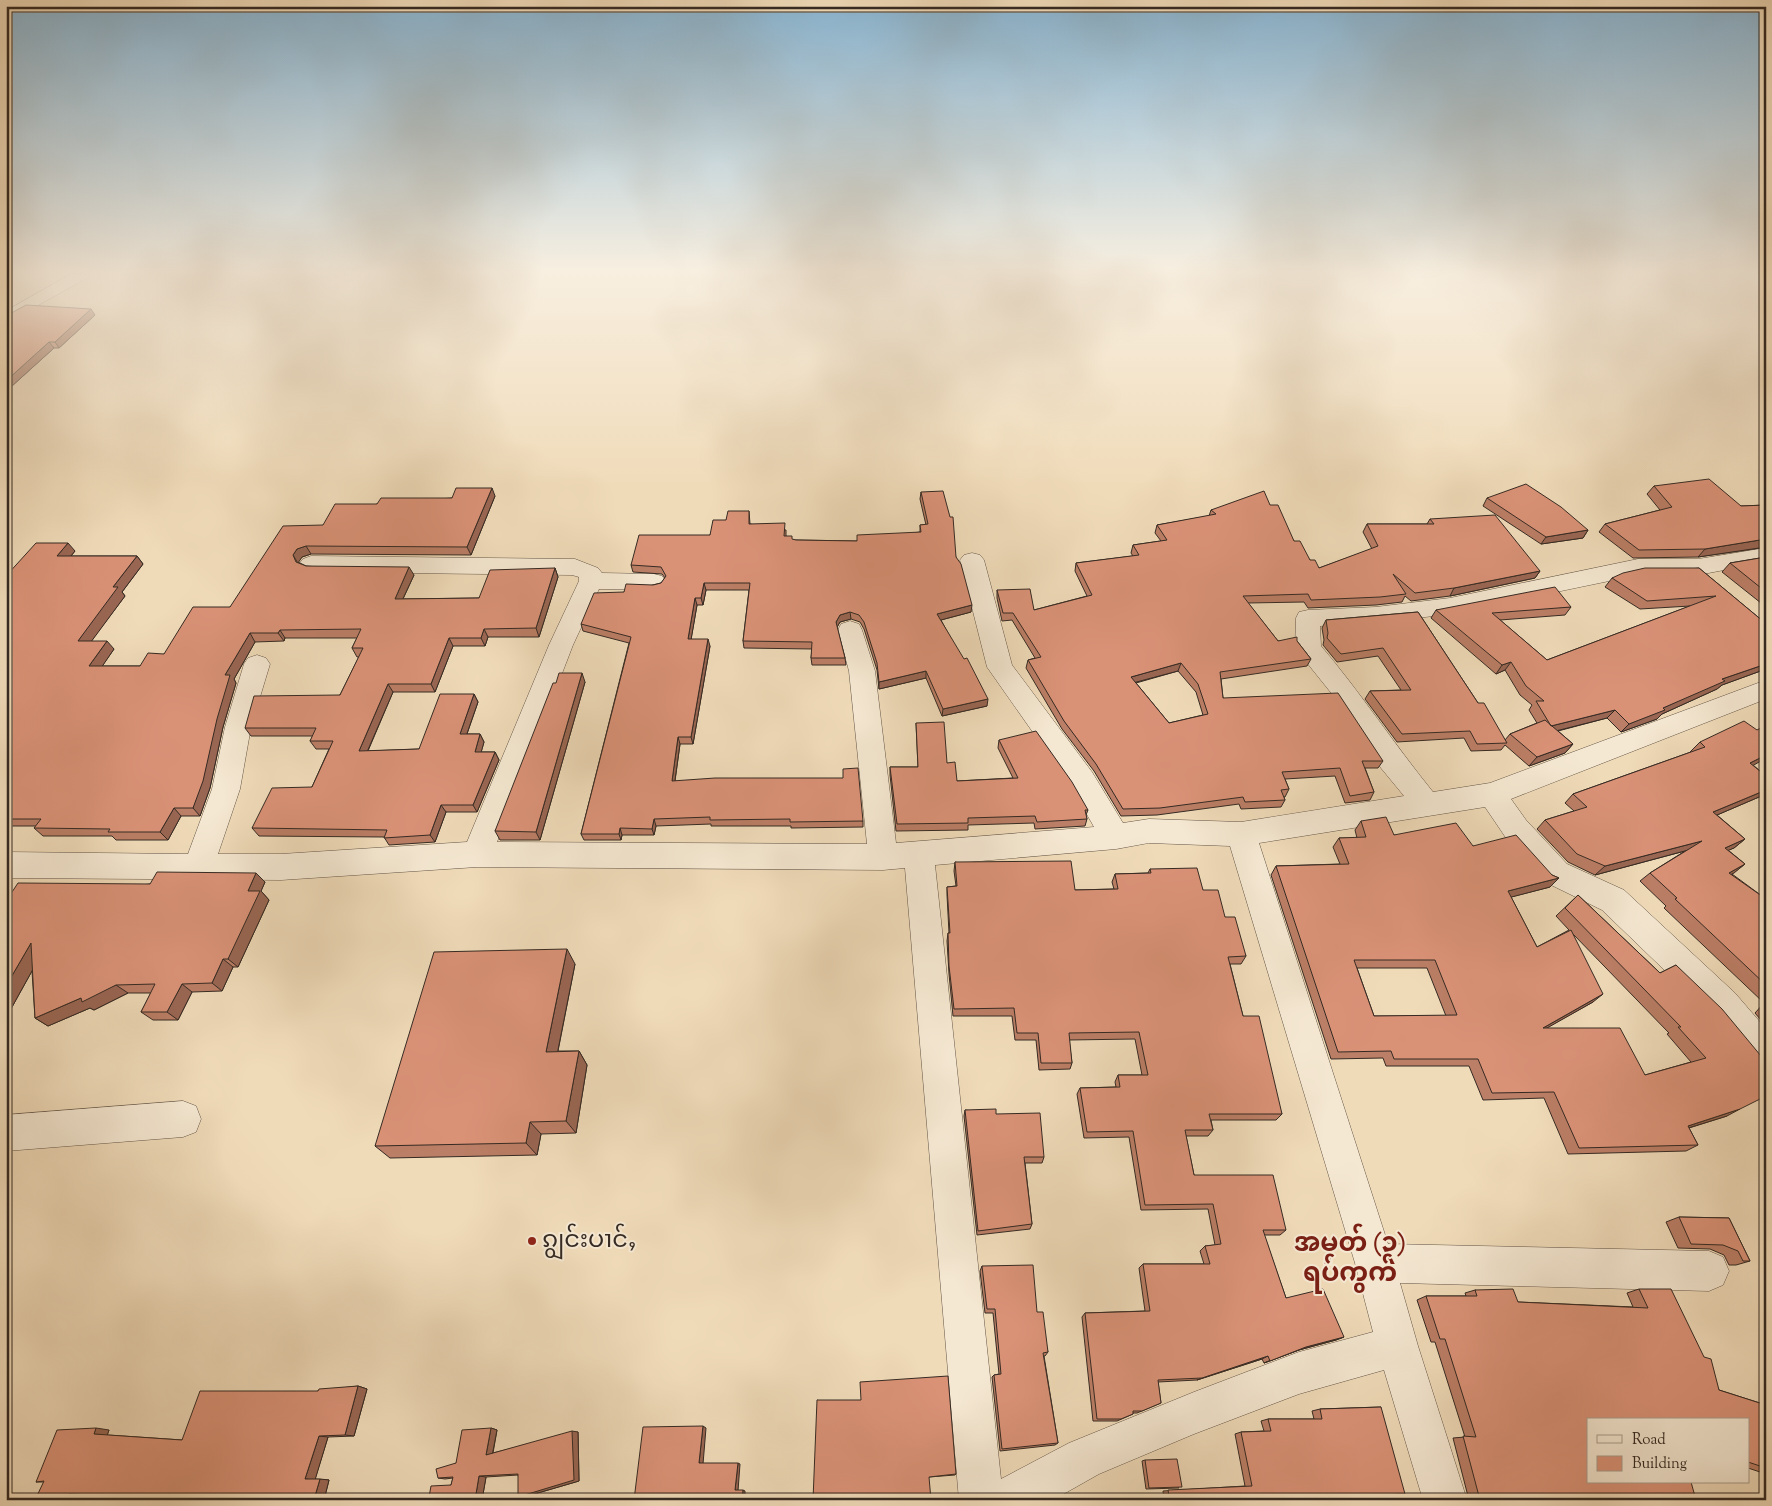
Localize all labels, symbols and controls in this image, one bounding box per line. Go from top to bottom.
place label: ၵျွင်းပၢင်ႇ [542,1223,636,1260]
district label: အမှတ် (၃) ရပ်ကွက် [1294,1223,1406,1294]
marker: ၵျွင်းပၢင်ႇ [526,1235,538,1247]
legend [1587,1418,1750,1484]
text: Road [1632,1430,1666,1451]
text: Building [1632,1454,1687,1475]

